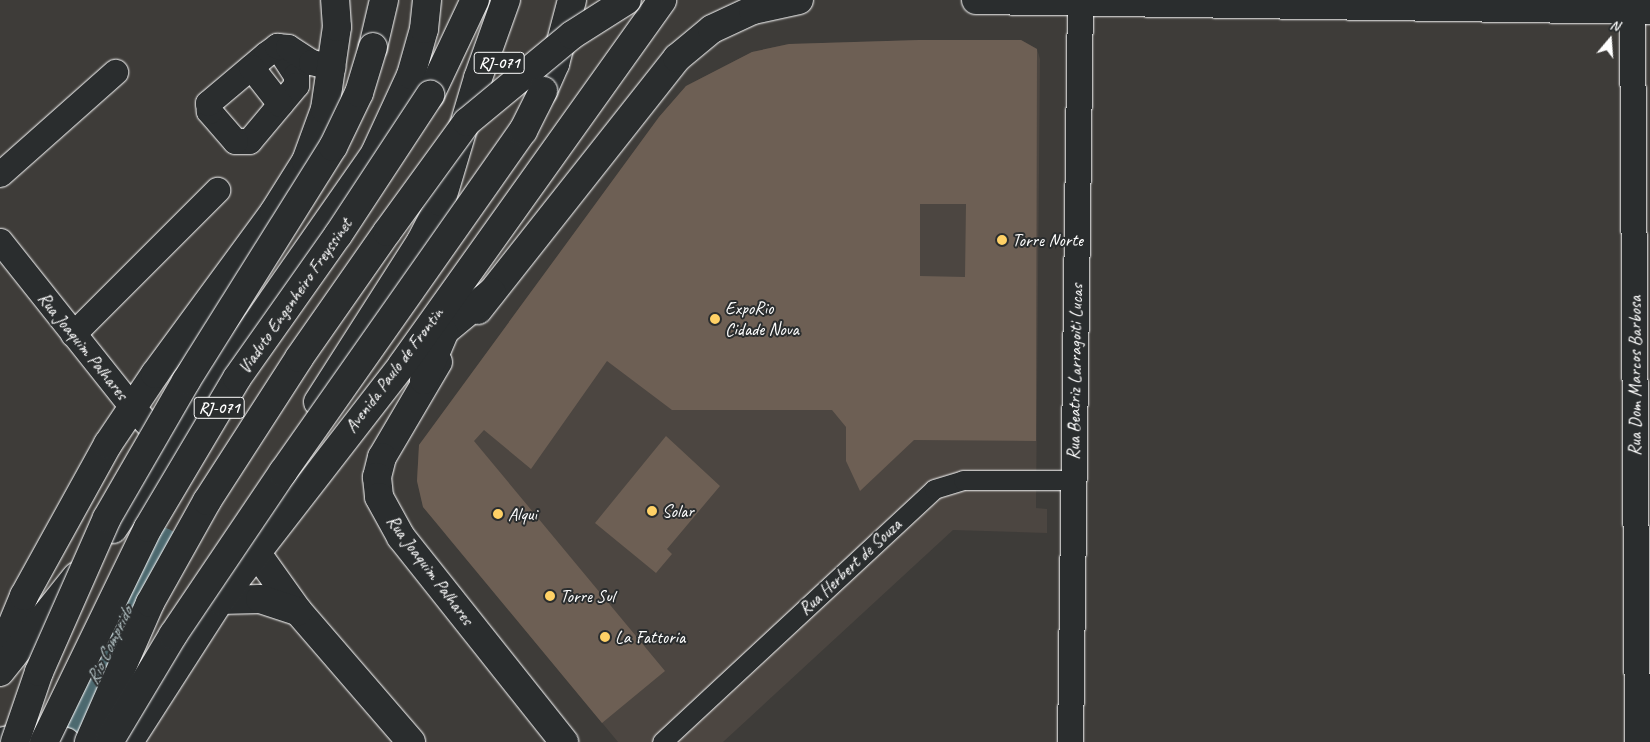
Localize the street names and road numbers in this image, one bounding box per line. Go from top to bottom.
road number: RJ-071 [473,49,525,76]
street label: Viaduto Engenheiro Freyssinet [233,214,357,378]
street label: Rua Beatriz Larragoiti Lucas [1063,285,1087,459]
street label: Rua Joaquim Palhares [33,288,133,404]
street label: Rua Dom Marcos Barbosa [1624,296,1646,456]
street label: Avenida Paulo de Frontin [340,303,448,437]
road number: RJ-071 [193,394,245,422]
street label: Rua Joaquim Palhares [382,511,478,629]
street label: Rua Herbert de Souza [794,514,906,620]

